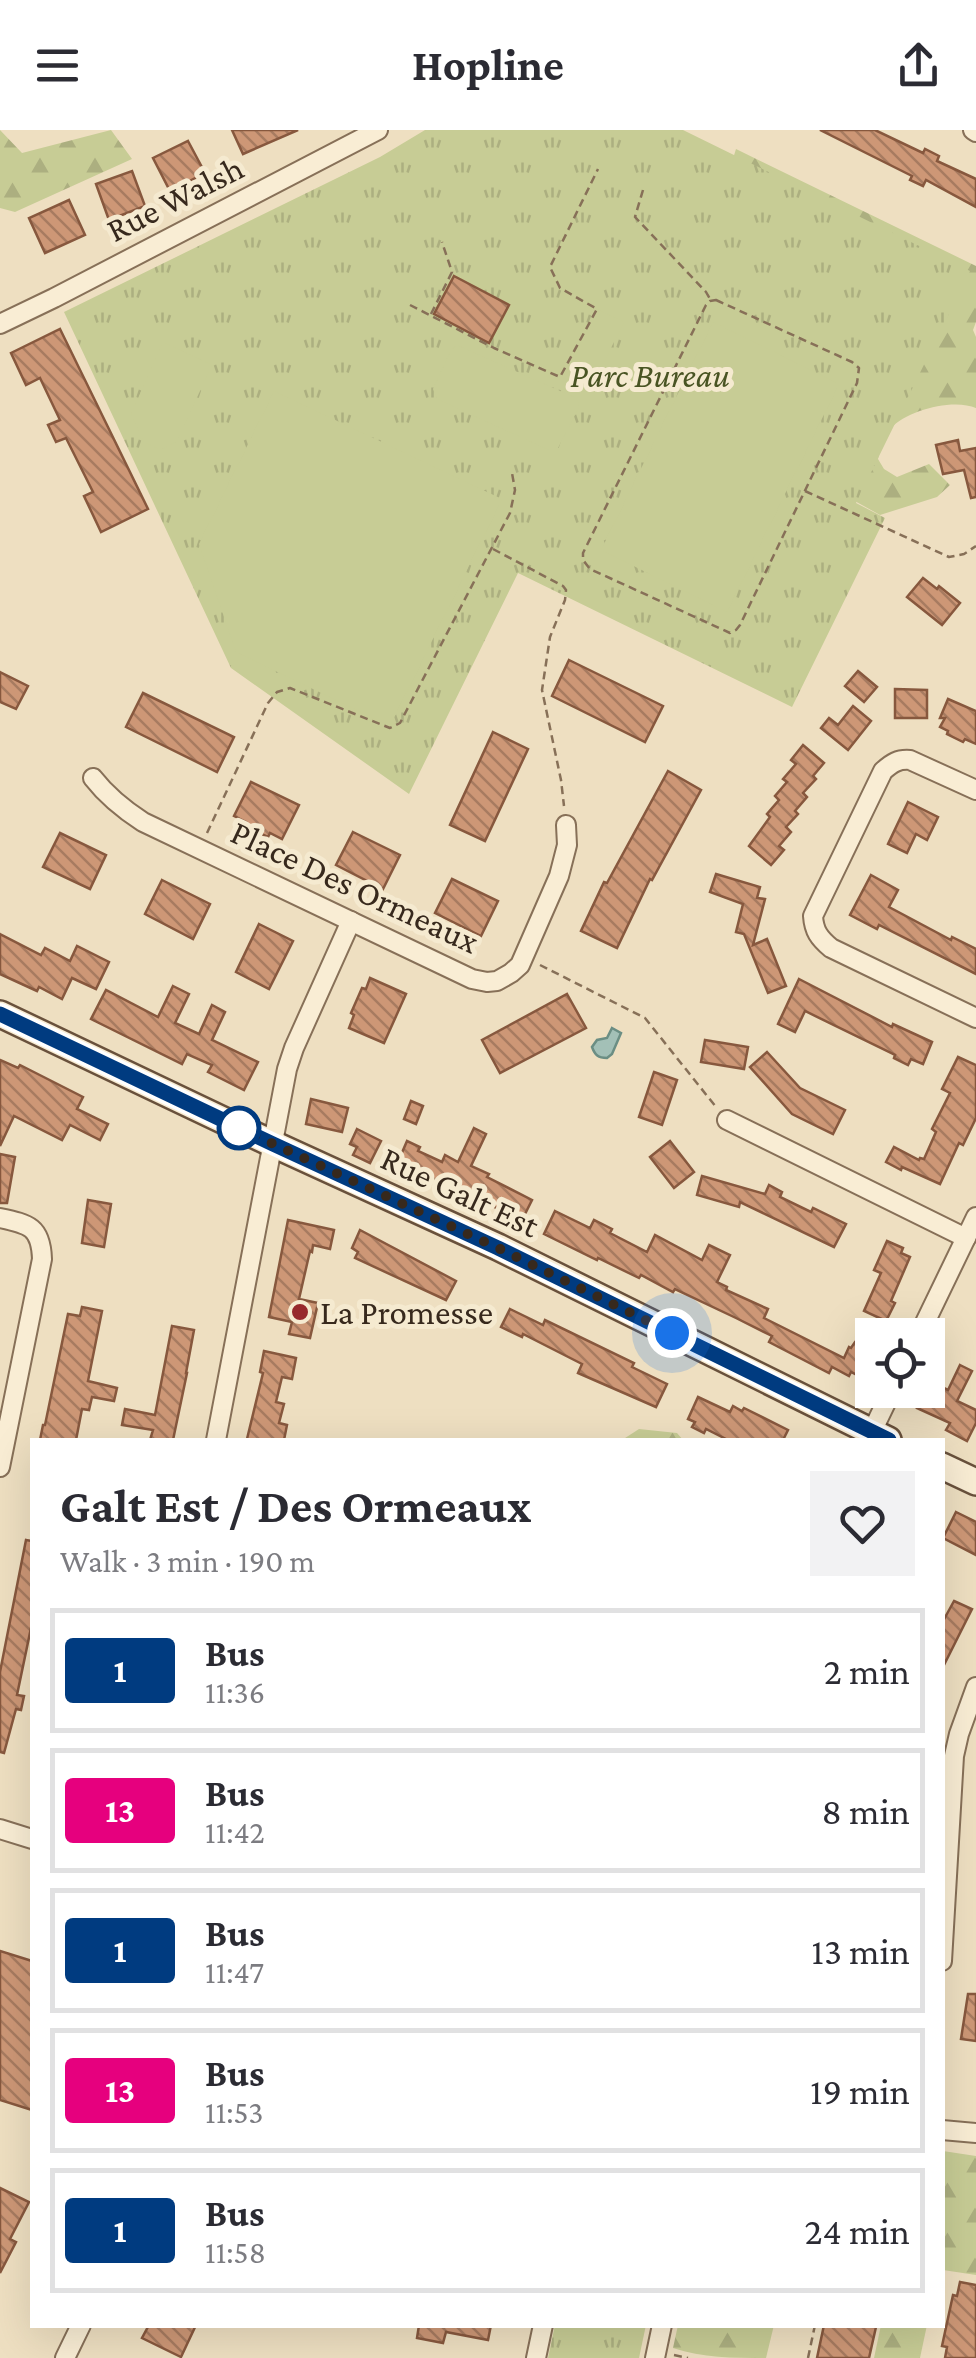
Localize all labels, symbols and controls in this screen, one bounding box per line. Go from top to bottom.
icon: menu [30,38,85,93]
icon: share [891,38,946,93]
text: Hopline [412,40,564,90]
street label: Rue Walsh [100,148,250,250]
park label: Parc Bureau [570,356,730,395]
street label: Place Des Ormeaux [225,813,485,961]
unlabelled marker [218,1107,260,1149]
street label: Rue Galt Est [375,1139,545,1246]
place label: La Promesse [320,1293,493,1332]
marker: La Promesse [289,1301,311,1323]
your location [647,1308,697,1358]
map controls [855,1318,945,1408]
button: locate [855,1318,945,1408]
button: heart [810,1471,915,1576]
text: Galt Est / Des Ormeaux [60,1479,531,1532]
text: Walk · 3 min · 190 m [60,1543,315,1579]
text: Bus [205,1632,264,1674]
text: 2 min [824,1650,910,1692]
text: 1 [113,1651,127,1690]
text: 11:36 [205,1674,265,1710]
text: Bus [205,1772,264,1814]
text: 8 min [822,1790,910,1832]
text: 13 [105,1791,135,1830]
text: 11:42 [205,1814,265,1850]
text: Bus [205,1912,264,1954]
text: 13 min [811,1930,910,1972]
text: 1 [113,1931,127,1970]
text: 11:47 [205,1954,264,1990]
text: Bus [205,2052,264,2094]
text: 19 min [810,2070,910,2112]
text: 13 [105,2071,135,2110]
text: 11:53 [205,2094,263,2130]
text: Bus [205,2192,264,2234]
text: 24 min [804,2210,910,2252]
text: 1 [113,2211,127,2250]
text: 11:58 [205,2234,266,2270]

